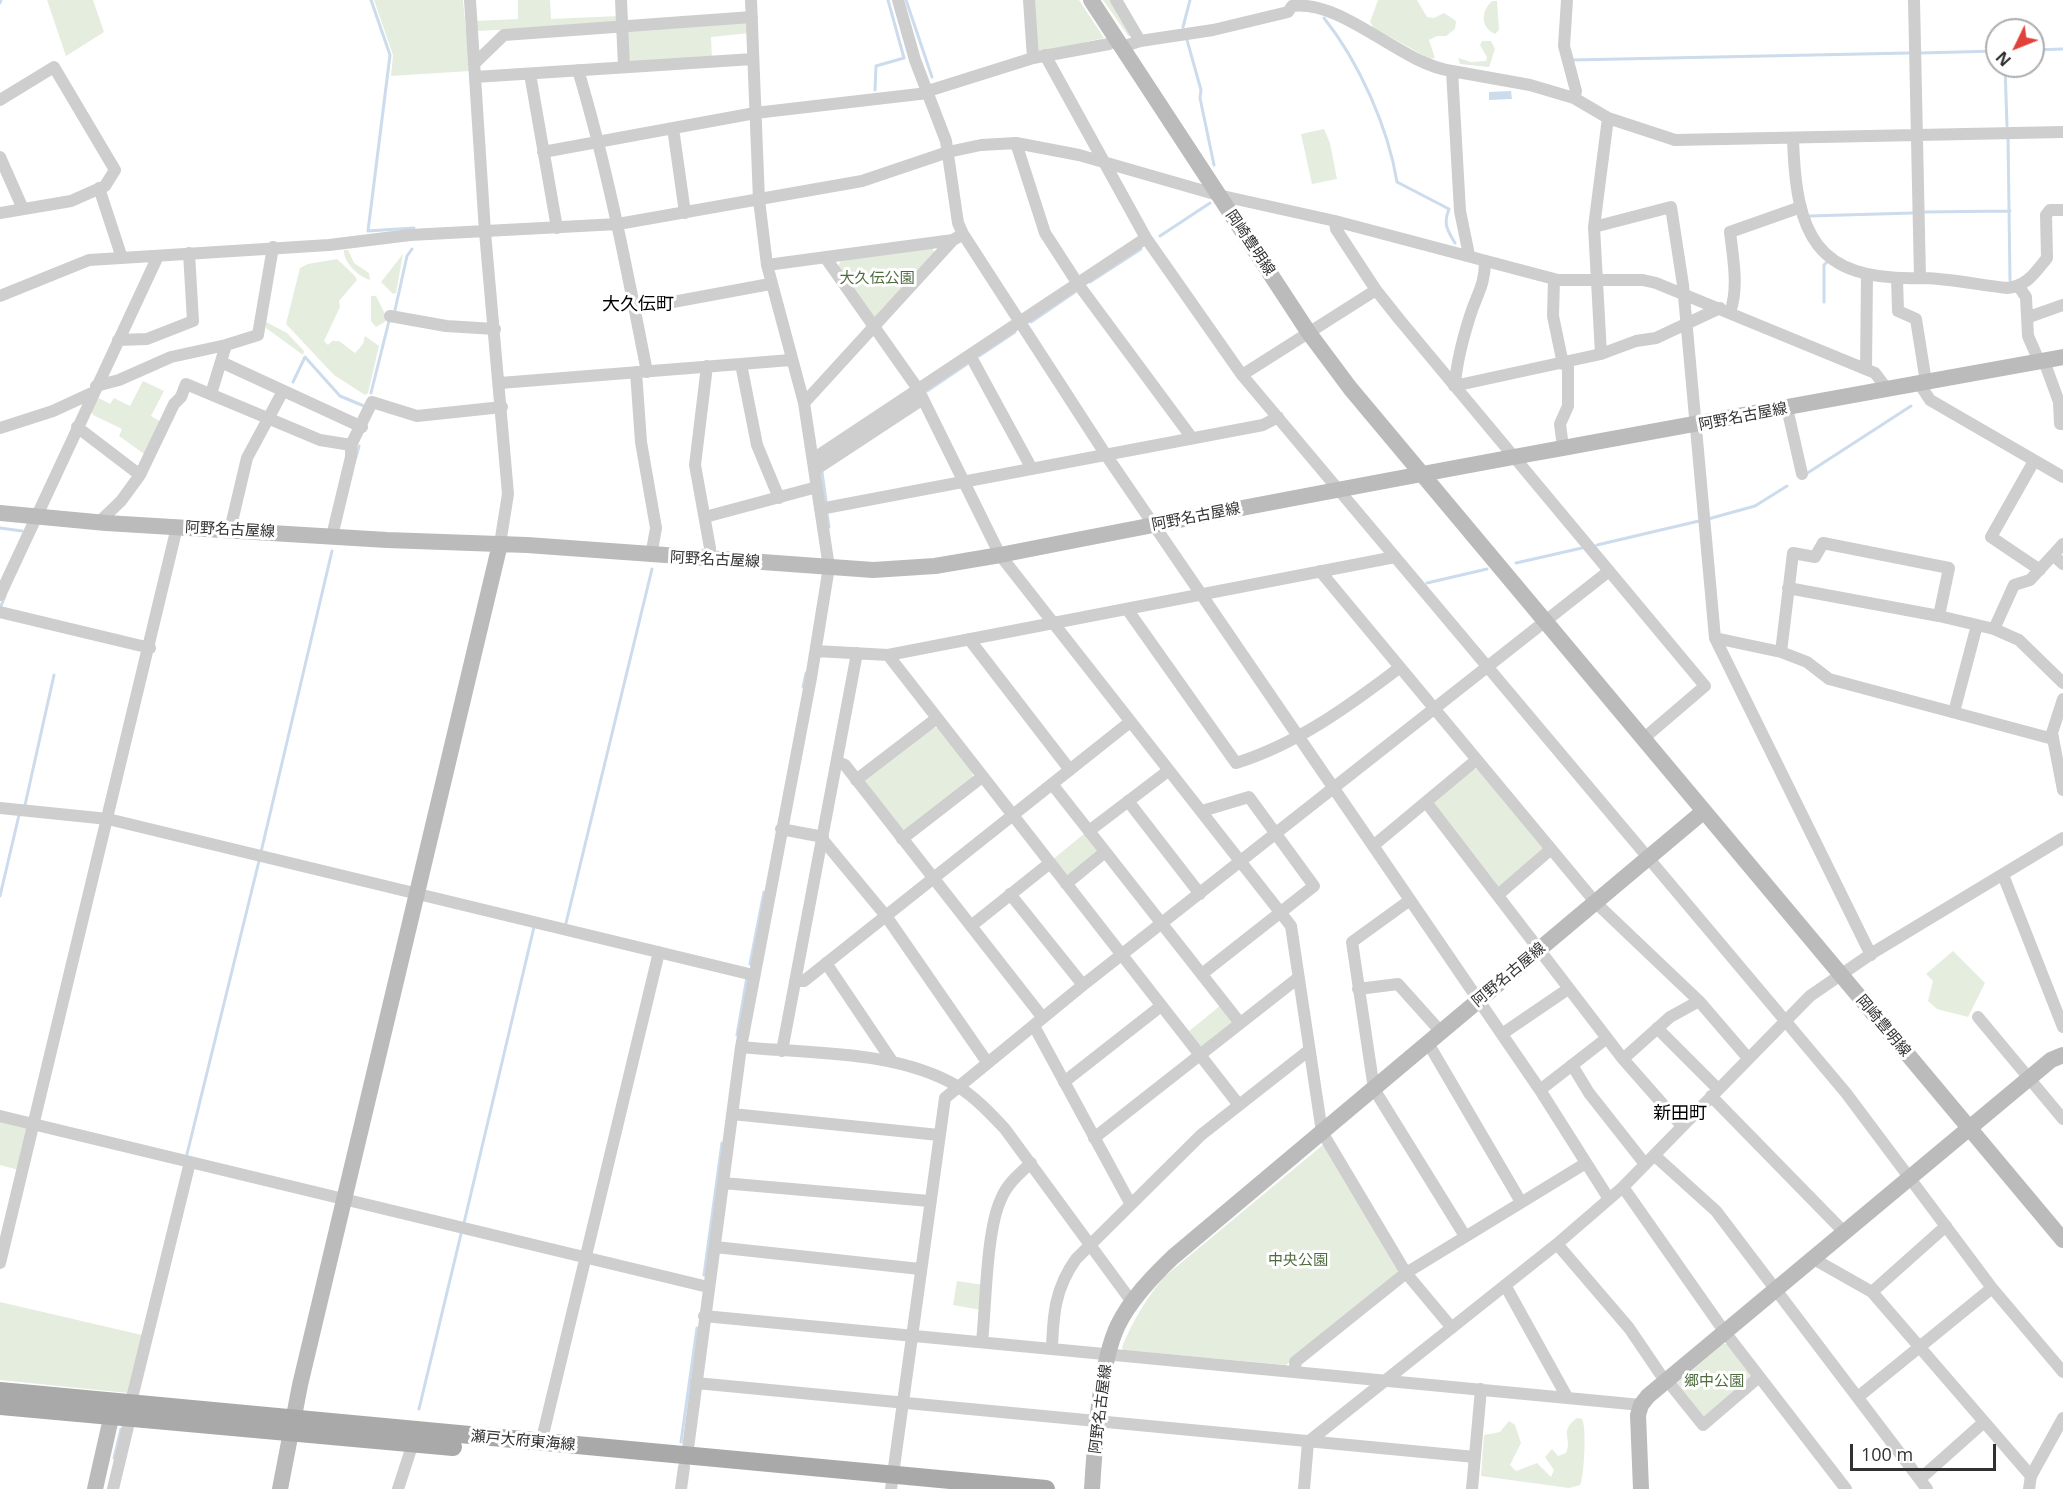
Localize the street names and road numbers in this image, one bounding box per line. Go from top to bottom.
street label: 岡崎豊明線 [1222,207,1278,279]
street label: 阿野名古屋線 [1697,400,1789,434]
street label: 阿野名古屋線 [1150,500,1242,534]
street label: 阿野名古屋線 [185,519,275,541]
street label: 阿野名古屋線 [670,549,760,571]
street label: 阿野名古屋線 [1469,939,1549,1011]
street label: 岡崎豊明線 [1852,991,1914,1061]
street label: 阿野名古屋線 [1087,1363,1115,1455]
street label: 瀬戸大府東海線 [470,1427,576,1455]

